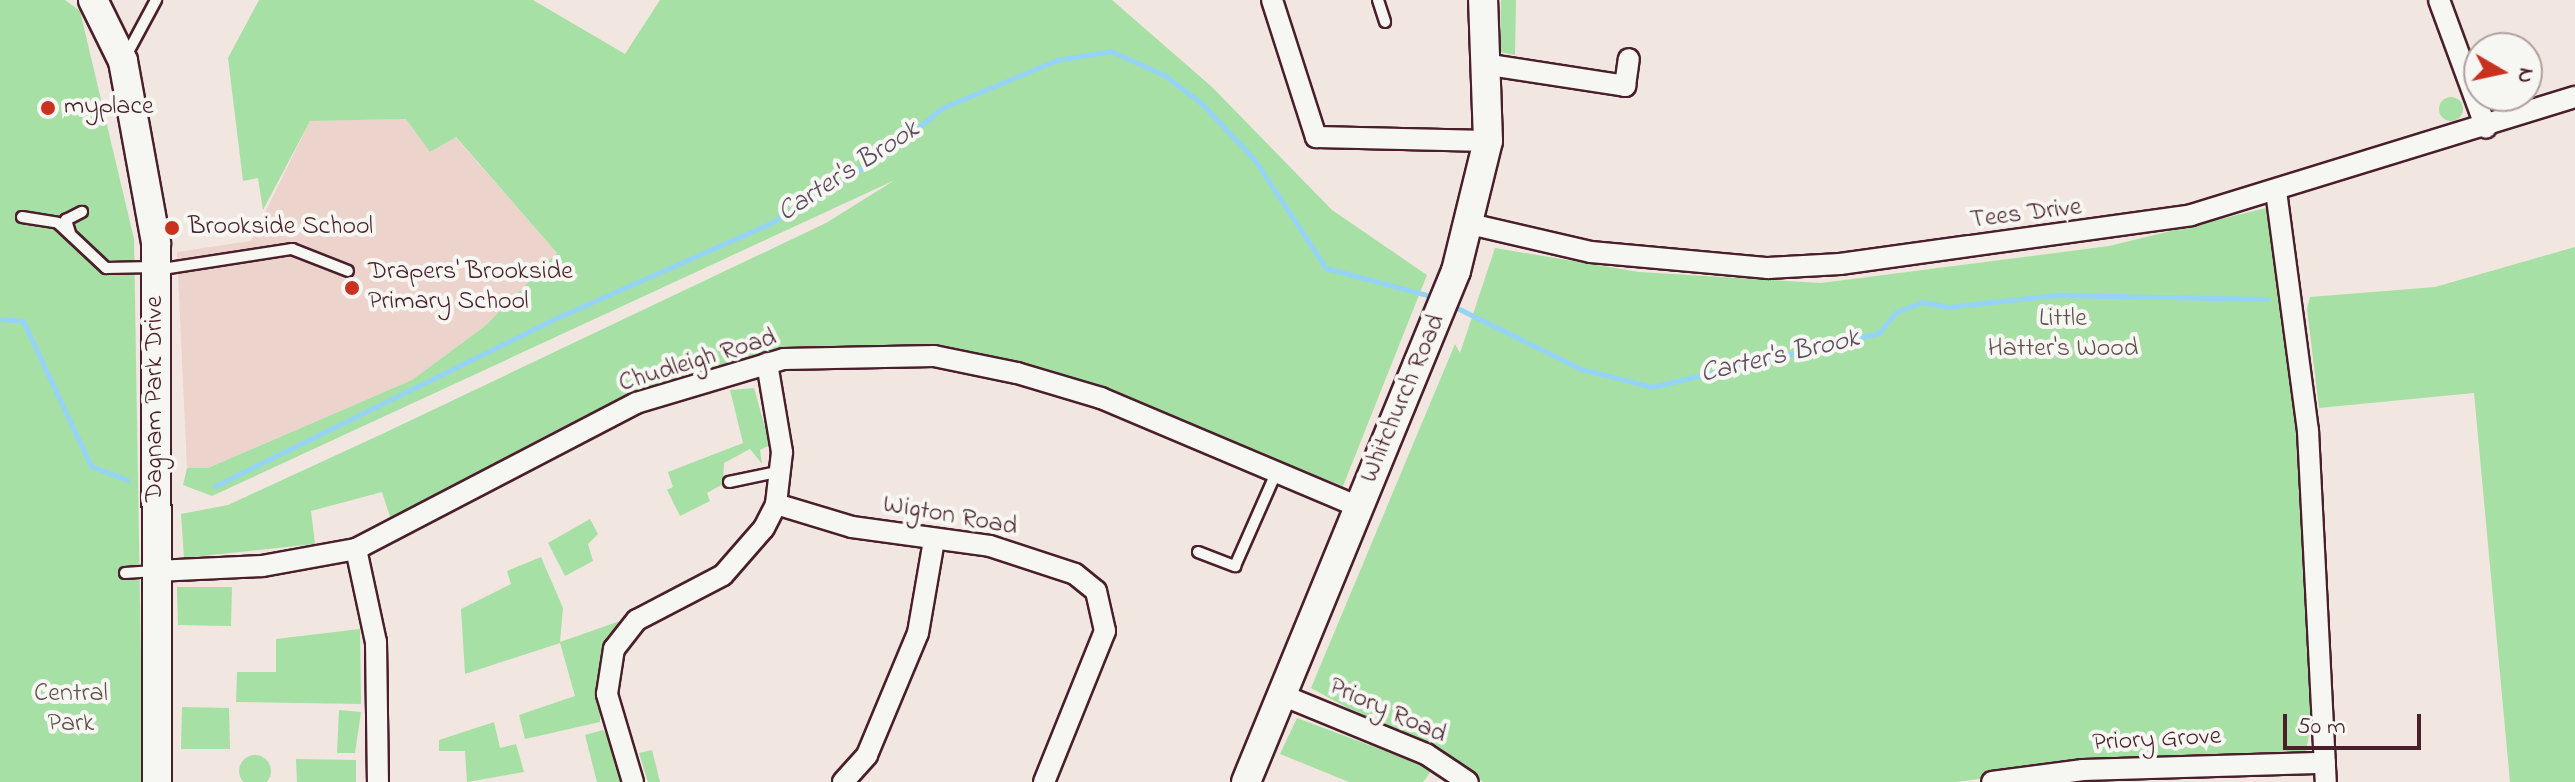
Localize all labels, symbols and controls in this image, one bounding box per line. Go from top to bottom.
north arrow [2463,32,2543,112]
text: N [2508,66,2542,85]
place label: myplace [64,92,154,124]
marker: myplace [39,99,57,117]
water label: Carter's Brook [772,114,926,230]
street label: Tees Drive [1968,193,2084,237]
place label: Brookside School [188,212,373,244]
marker: Brookside School [163,219,181,237]
place label: Drapers' Brookside Primary School [368,257,573,318]
marker: Drapers' Brookside Primary School [343,279,361,297]
street label: Dagnam Park Drive [140,296,172,502]
park label: Little Hatter's Wood [1988,304,2138,366]
street label: Whitchurch Road [1355,310,1453,488]
water label: Carter's Brook [1697,322,1863,392]
street label: Chudleigh Road [616,323,780,401]
street label: Wigton Road [880,490,1020,544]
street label: Priory Road [1323,672,1451,752]
park label: Central Park [34,679,108,740]
scale bar [2287,698,2425,748]
text: 50 m [2297,710,2346,745]
street label: Priory Grove [2092,722,2222,760]

